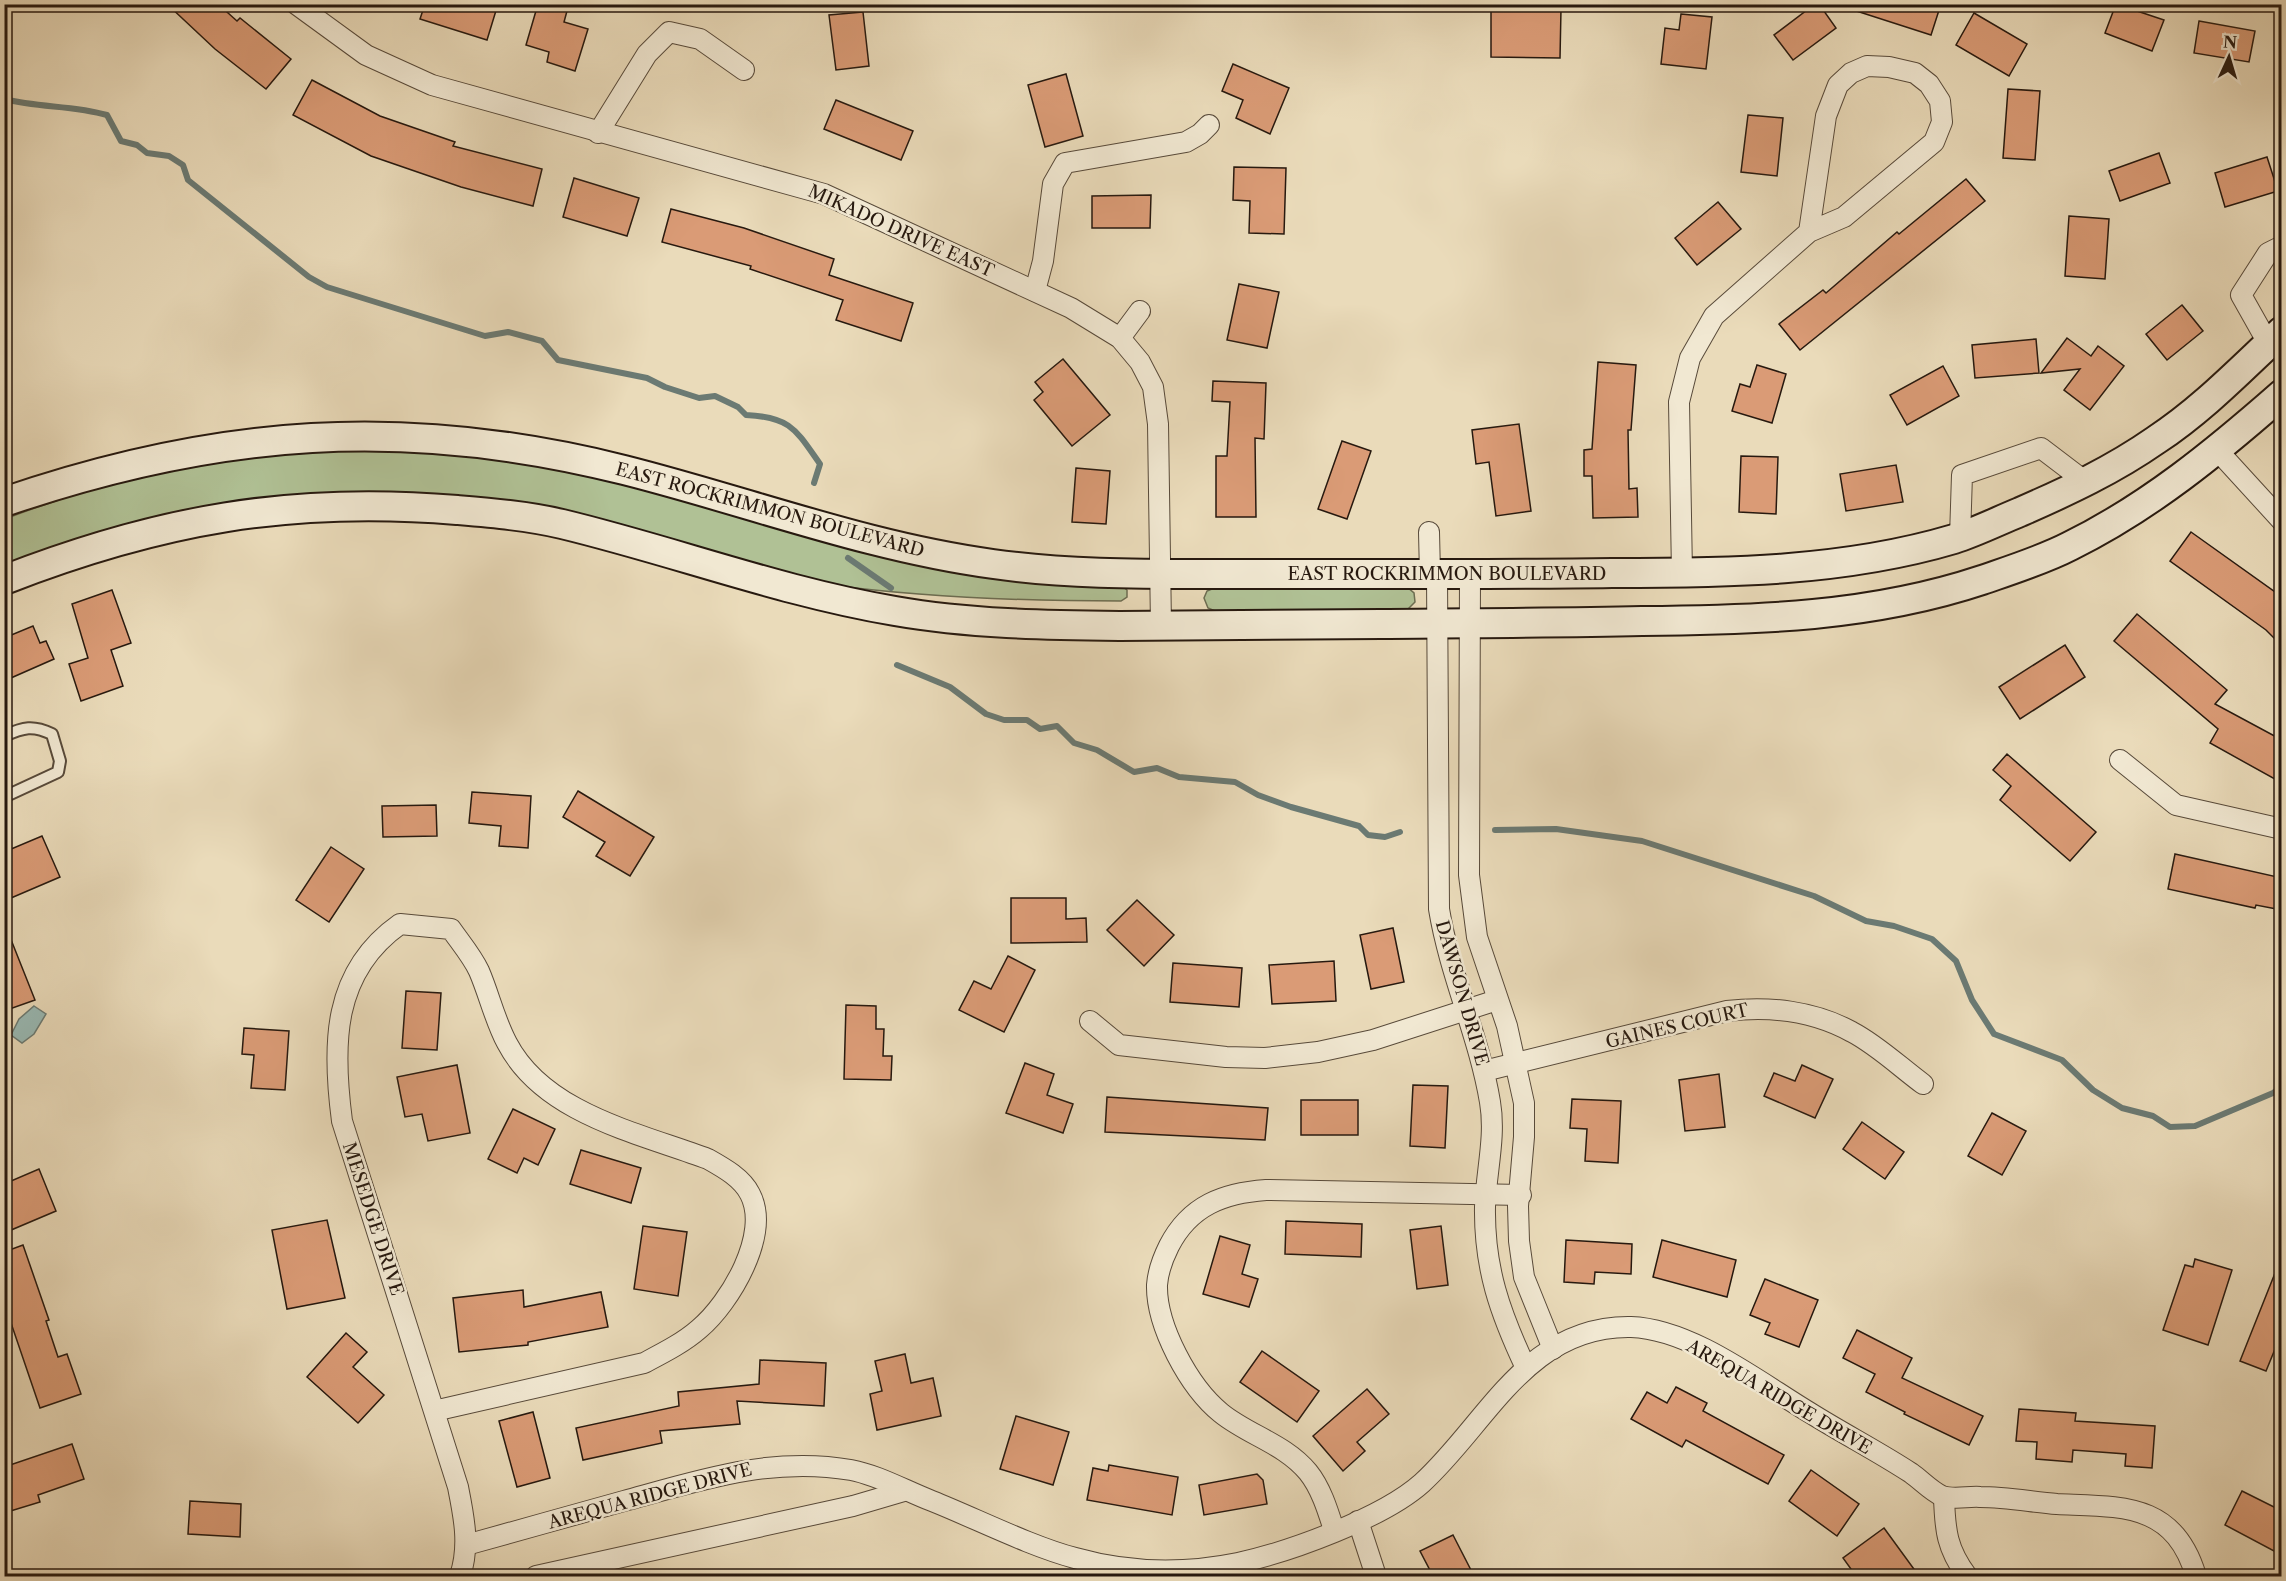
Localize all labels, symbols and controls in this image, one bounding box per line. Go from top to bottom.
north arrow [2199,27,2259,87]
text: N [2222,32,2238,53]
street label: MIKADO DRIVE EAST [805,180,998,282]
street label: EAST ROCKRIMMON BOULEVARD [613,458,927,562]
street label: EAST ROCKRIMMON BOULEVARD [1288,563,1606,585]
street label: DAWSON DRIVE [1431,918,1493,1068]
street label: GAINES COURT [1603,999,1751,1053]
street label: MESEDGE DRIVE [338,1140,408,1298]
street label: AREQUA RIDGE DRIVE [1682,1334,1876,1459]
street label: AREQUA RIDGE DRIVE [545,1458,754,1534]

